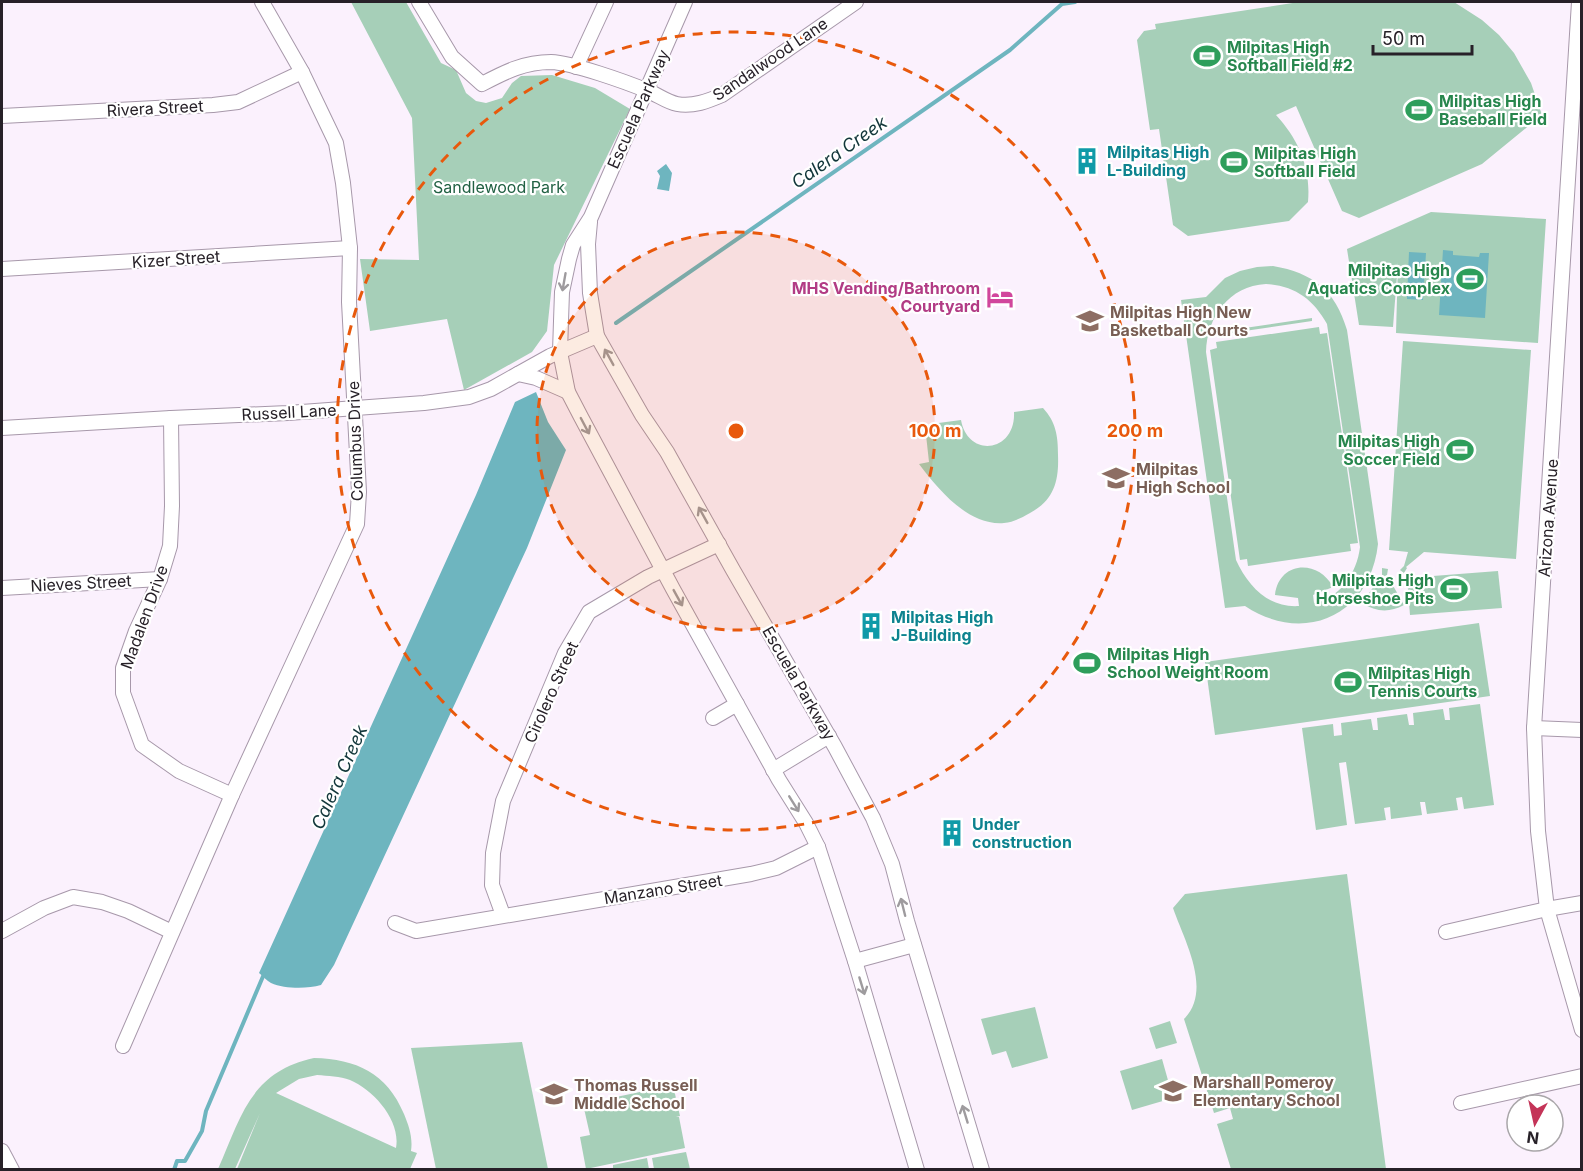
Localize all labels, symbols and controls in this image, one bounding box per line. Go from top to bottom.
street label: Sandalwood Lane [709,13,831,105]
scale bar [1373,18,1472,56]
text: 50 m [1382,28,1425,49]
place label: Milpitas High Softball Field #2 [1227,37,1353,75]
sports icon: Milpitas High Softball Field #2 [1192,41,1222,71]
street label: Escuela Parkway [603,46,673,172]
place label: Milpitas High Baseball Field [1439,91,1547,129]
street label: Rivera Street [106,95,204,121]
sports icon: Milpitas High Baseball Field [1404,95,1434,125]
water label: Calera Creek [787,111,892,193]
place label: Milpitas High L-Building [1107,142,1209,180]
place label: Milpitas High Softball Field [1254,143,1356,181]
building icon: Milpitas High L-Building [1072,146,1102,176]
sports icon: Milpitas High Softball Field [1219,147,1249,177]
park label: Sandlewood Park [433,177,565,197]
street label: Kizer Street [131,246,221,272]
place label: Milpitas High Aquatics Complex [1308,260,1450,298]
sports icon: Milpitas High Aquatics Complex [1455,264,1485,294]
one-way arrow [558,271,569,291]
place label: MHS Vending/Bathroom Courtyard [792,278,980,316]
hotel icon: MHS Vending/Bathroom Courtyard [985,282,1015,312]
place label: Milpitas High New Basketball Courts [1110,302,1252,340]
school or university icon: Milpitas High New Basketball Courts [1075,306,1105,336]
one-way arrow [603,349,615,366]
street label: Columbus Drive [343,380,367,502]
street label: Russell Lane [241,400,337,424]
one-way arrow [580,417,591,435]
text: 100 m [909,420,961,441]
text: 200 m [1107,420,1163,441]
centre of rings [726,421,746,441]
place label: Milpitas High Soccer Field [1338,431,1440,469]
sports icon: Milpitas High Soccer Field [1445,435,1475,465]
street label: Arizona Avenue [1534,458,1562,578]
place label: Milpitas High School [1136,459,1230,497]
school or university icon: Milpitas High School [1101,463,1131,493]
one-way arrow [697,506,708,524]
street label: Madalen Drive [116,562,172,672]
street label: Nieves Street [30,570,132,596]
place label: Milpitas High Horseshoe Pits [1316,570,1434,608]
sports icon: Milpitas High Horseshoe Pits [1439,574,1469,604]
one-way arrow [672,589,684,606]
place label: Milpitas High J-Building [891,607,993,645]
building icon: Milpitas High J-Building [856,611,886,641]
street label: Escuela Parkway [758,622,840,744]
street label: Cirolero Street [520,638,582,746]
place label: Milpitas High School Weight Room [1107,644,1269,682]
sports icon: Milpitas High School Weight Room [1072,648,1102,678]
place label: Milpitas High Tennis Courts [1368,663,1477,701]
sports icon: Milpitas High Tennis Courts [1333,667,1363,697]
water label: Calera Creek [307,721,372,832]
one-way arrow [789,795,801,812]
place label: Under construction [972,814,1072,852]
building icon: Under construction [937,818,967,848]
street label: Manzano Street [602,870,724,908]
one-way arrow [897,898,909,917]
one-way arrow [857,976,868,995]
place label: Marshall Pomeroy Elementary School [1193,1072,1340,1110]
place label: Thomas Russell Middle School [574,1075,698,1113]
school or university icon: Marshall Pomeroy Elementary School [1158,1076,1188,1106]
school or university icon: Thomas Russell Middle School [539,1079,569,1109]
north arrow [1505,1093,1565,1153]
one-way arrow [959,1104,970,1123]
text: N [1525,1127,1540,1149]

